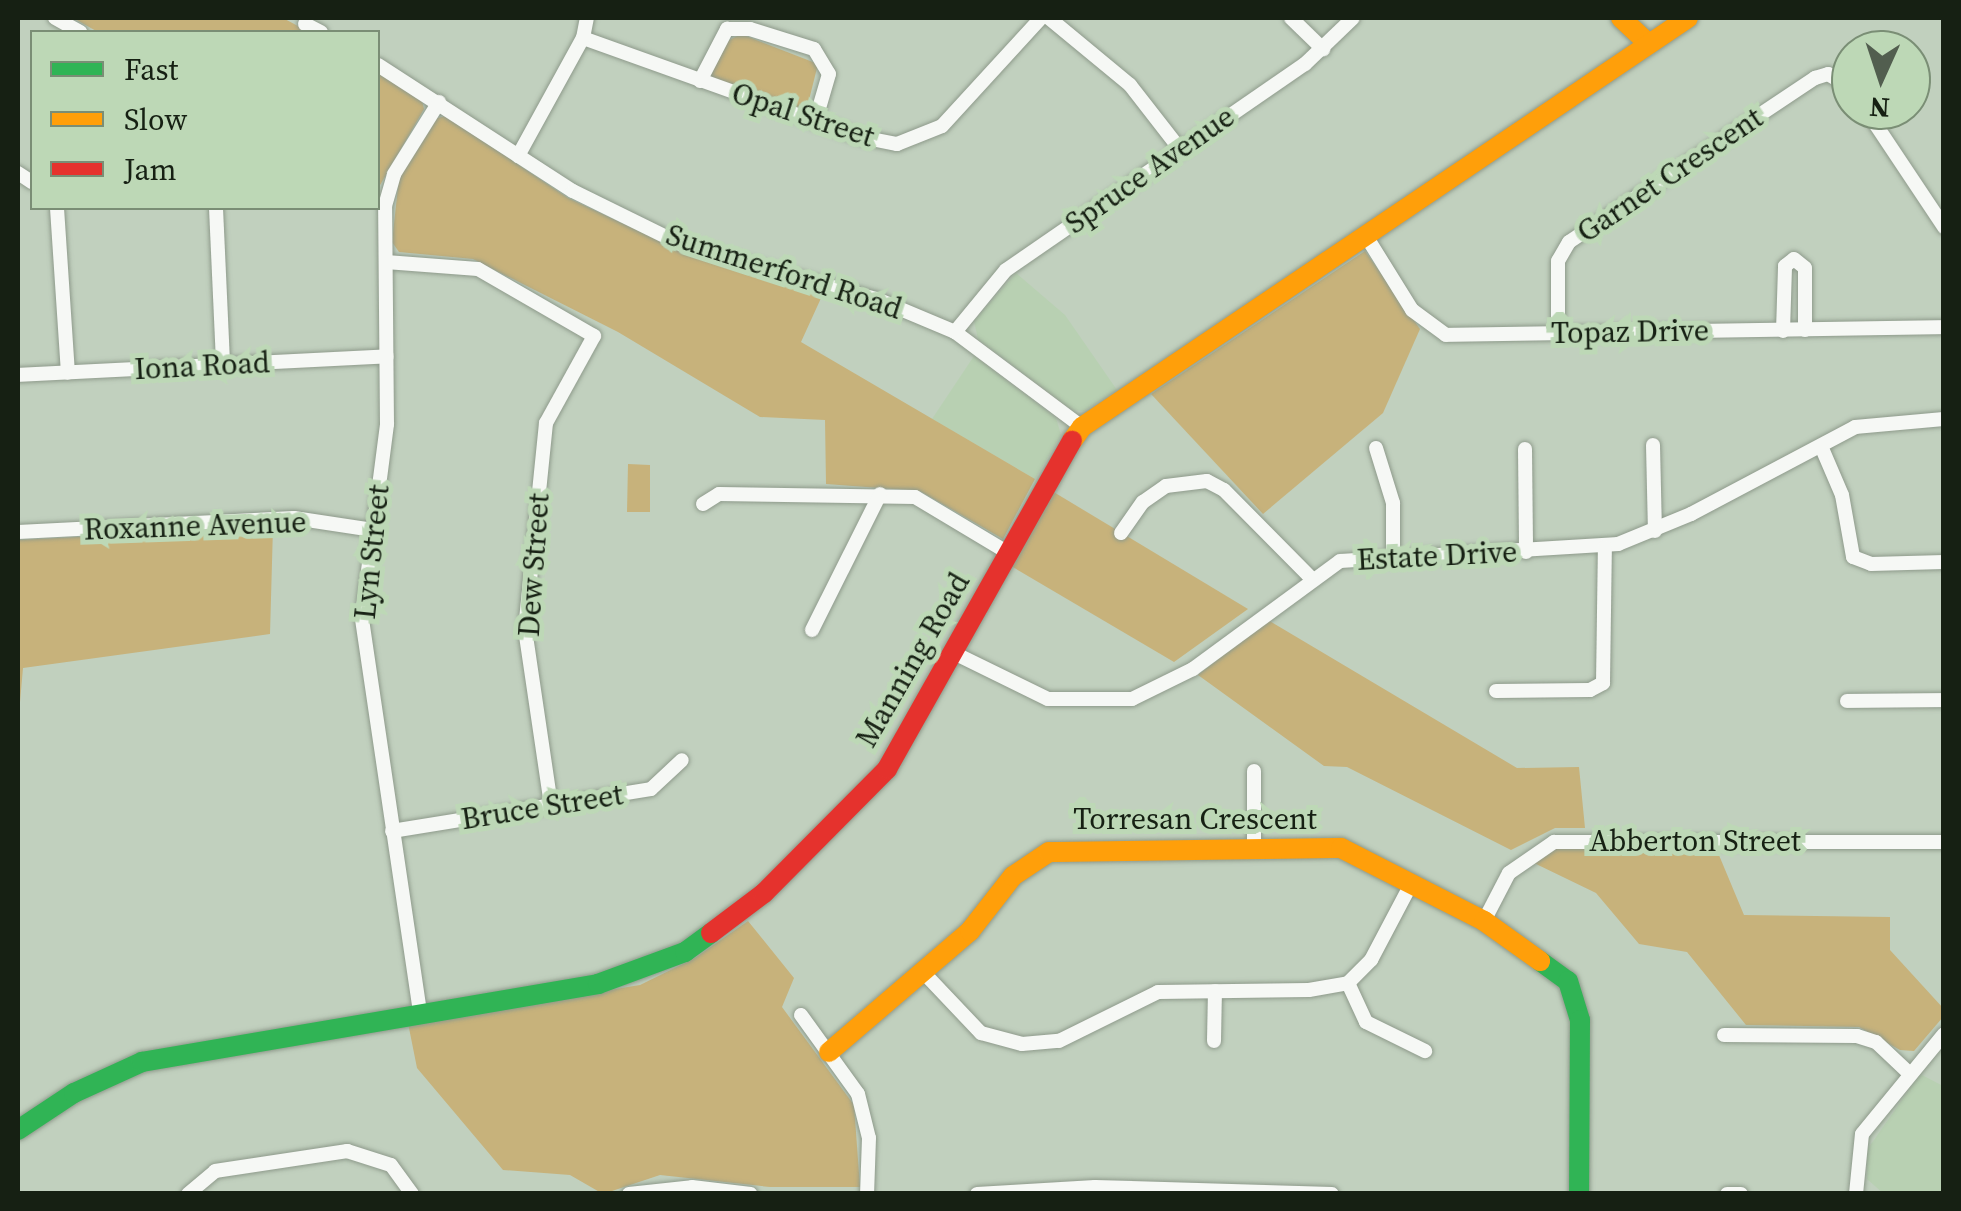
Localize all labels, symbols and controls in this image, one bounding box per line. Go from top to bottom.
legend [30,30,380,210]
north arrow [1831,30,1931,130]
text: Fast [124,49,178,90]
street label: Opal Street [727,75,879,155]
text: N [1868,88,1891,127]
text: Slow [124,99,187,140]
street label: Spruce Avenue [1059,99,1241,241]
street label: Garnet Crescent [1570,100,1770,250]
text: Jam [124,149,177,190]
street label: Summerford Road [662,217,906,327]
street label: Topaz Drive [1551,313,1709,351]
street label: Iona Road [133,344,271,388]
street label: Lyn Street [347,483,397,621]
street label: Dew Street [511,492,557,638]
street label: Roxanne Avenue [83,504,307,548]
street label: Estate Drive [1356,534,1518,578]
street label: Manning Road [849,566,977,754]
street label: Bruce Street [459,776,625,838]
street label: Torresan Crescent [1073,801,1317,837]
street label: Abberton Street [1589,823,1801,859]

